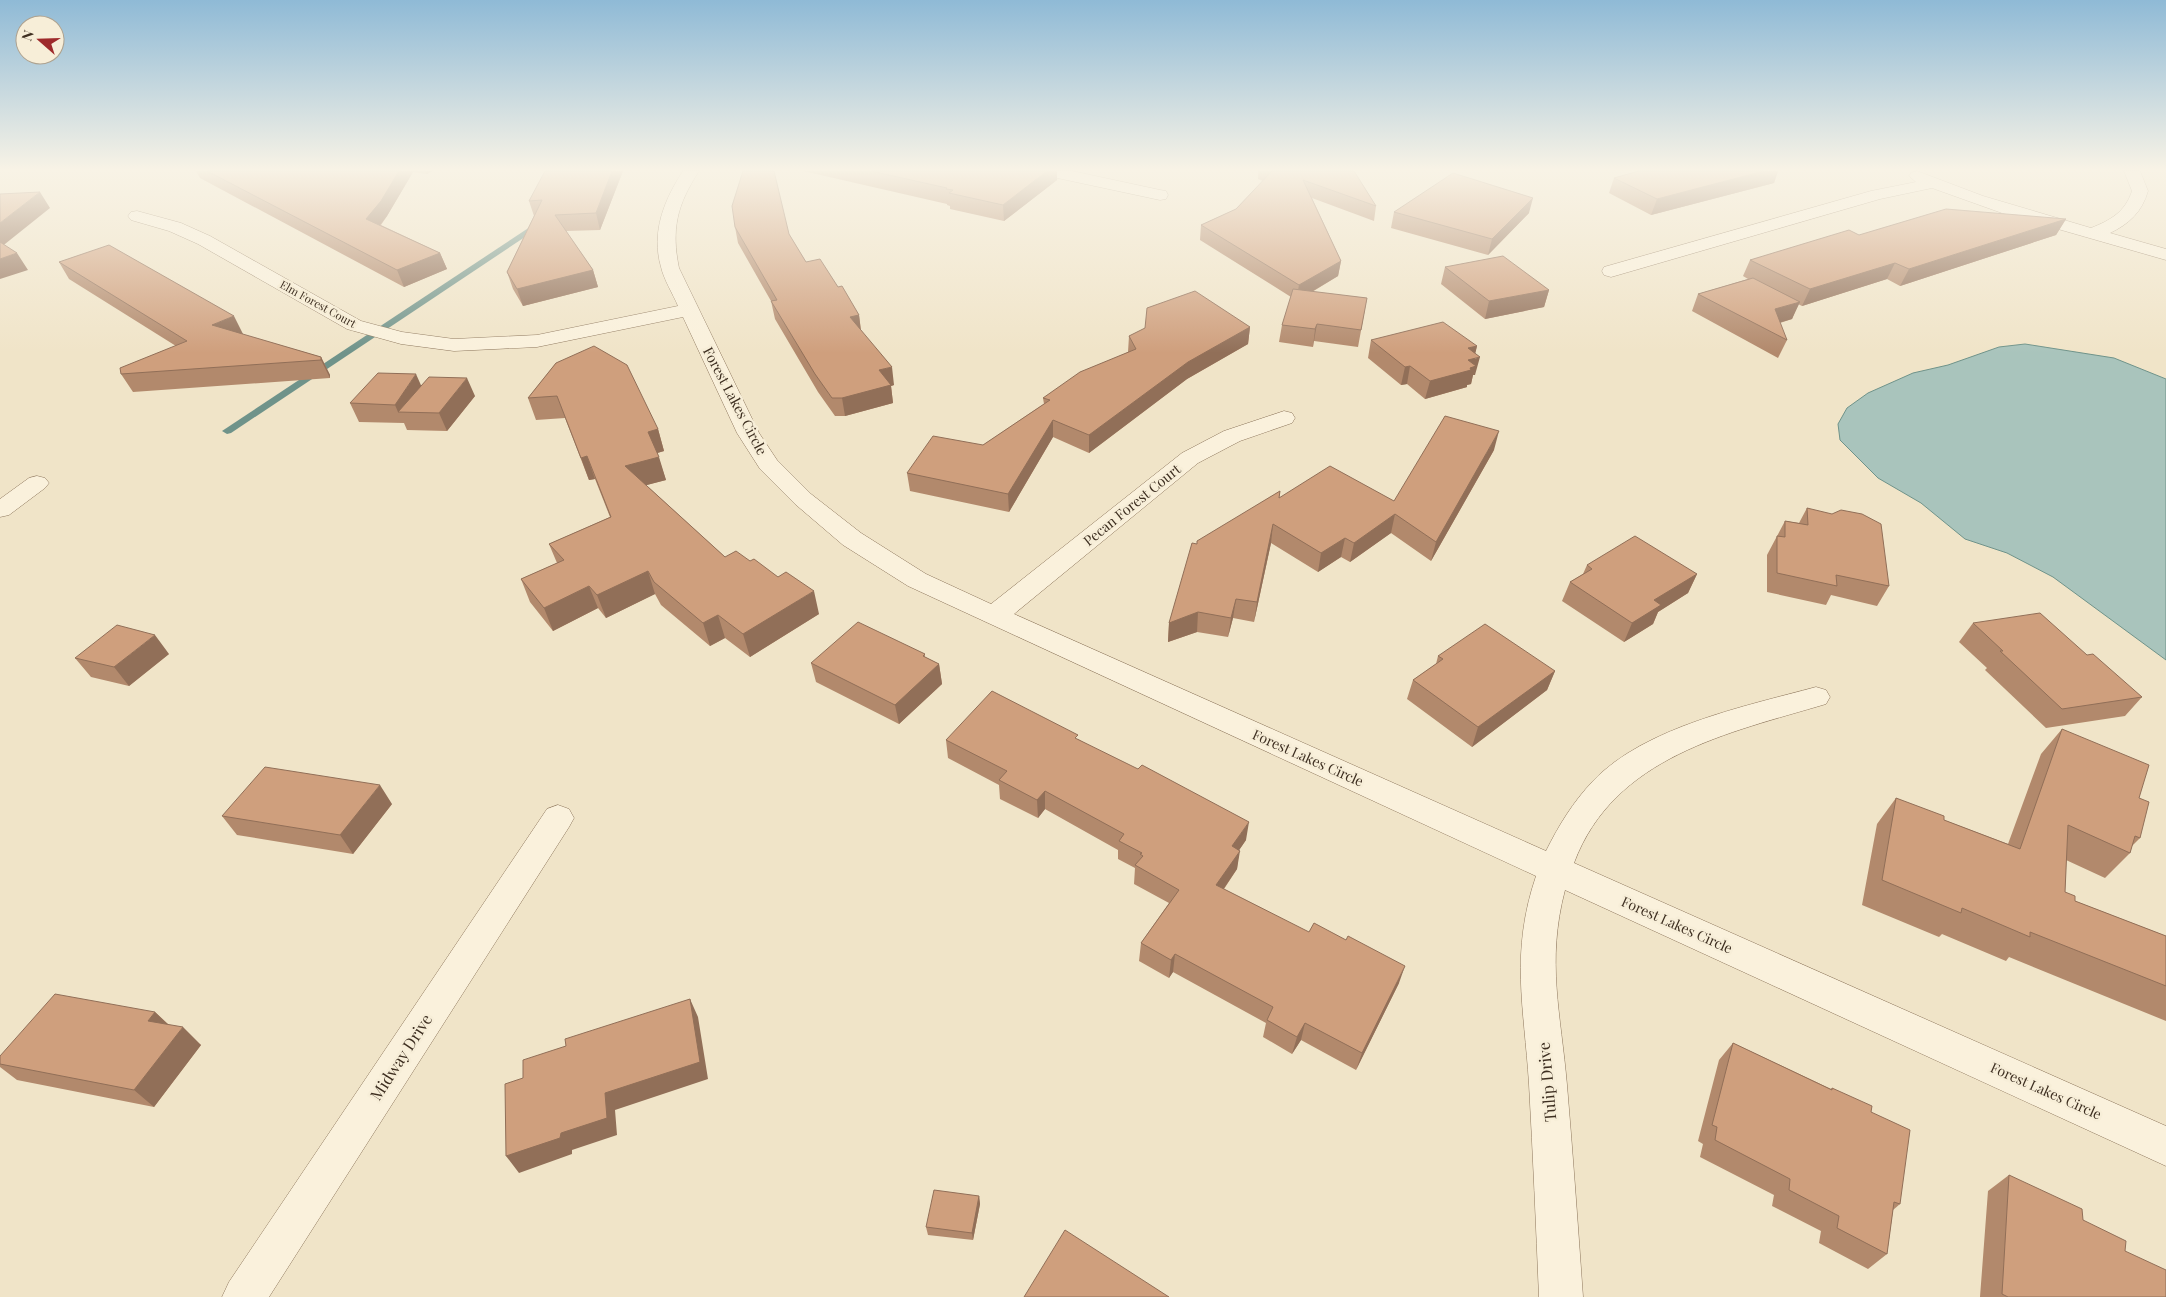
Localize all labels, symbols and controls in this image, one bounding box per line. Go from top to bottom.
north arrow [15,15,65,65]
text: N [17,27,38,43]
street label: Elm Forest Court [278,276,359,331]
street label: Forest Lakes Circle [699,344,772,458]
street label: Pecan Forest Court [1079,459,1185,550]
street label: Forest Lakes Circle [1250,725,1367,791]
street label: Forest Lakes Circle [1619,892,1736,958]
street label: Midway Drive [365,1010,436,1104]
street label: Tulip Drive [1533,1041,1560,1123]
street label: Forest Lakes Circle [1988,1058,2105,1124]

